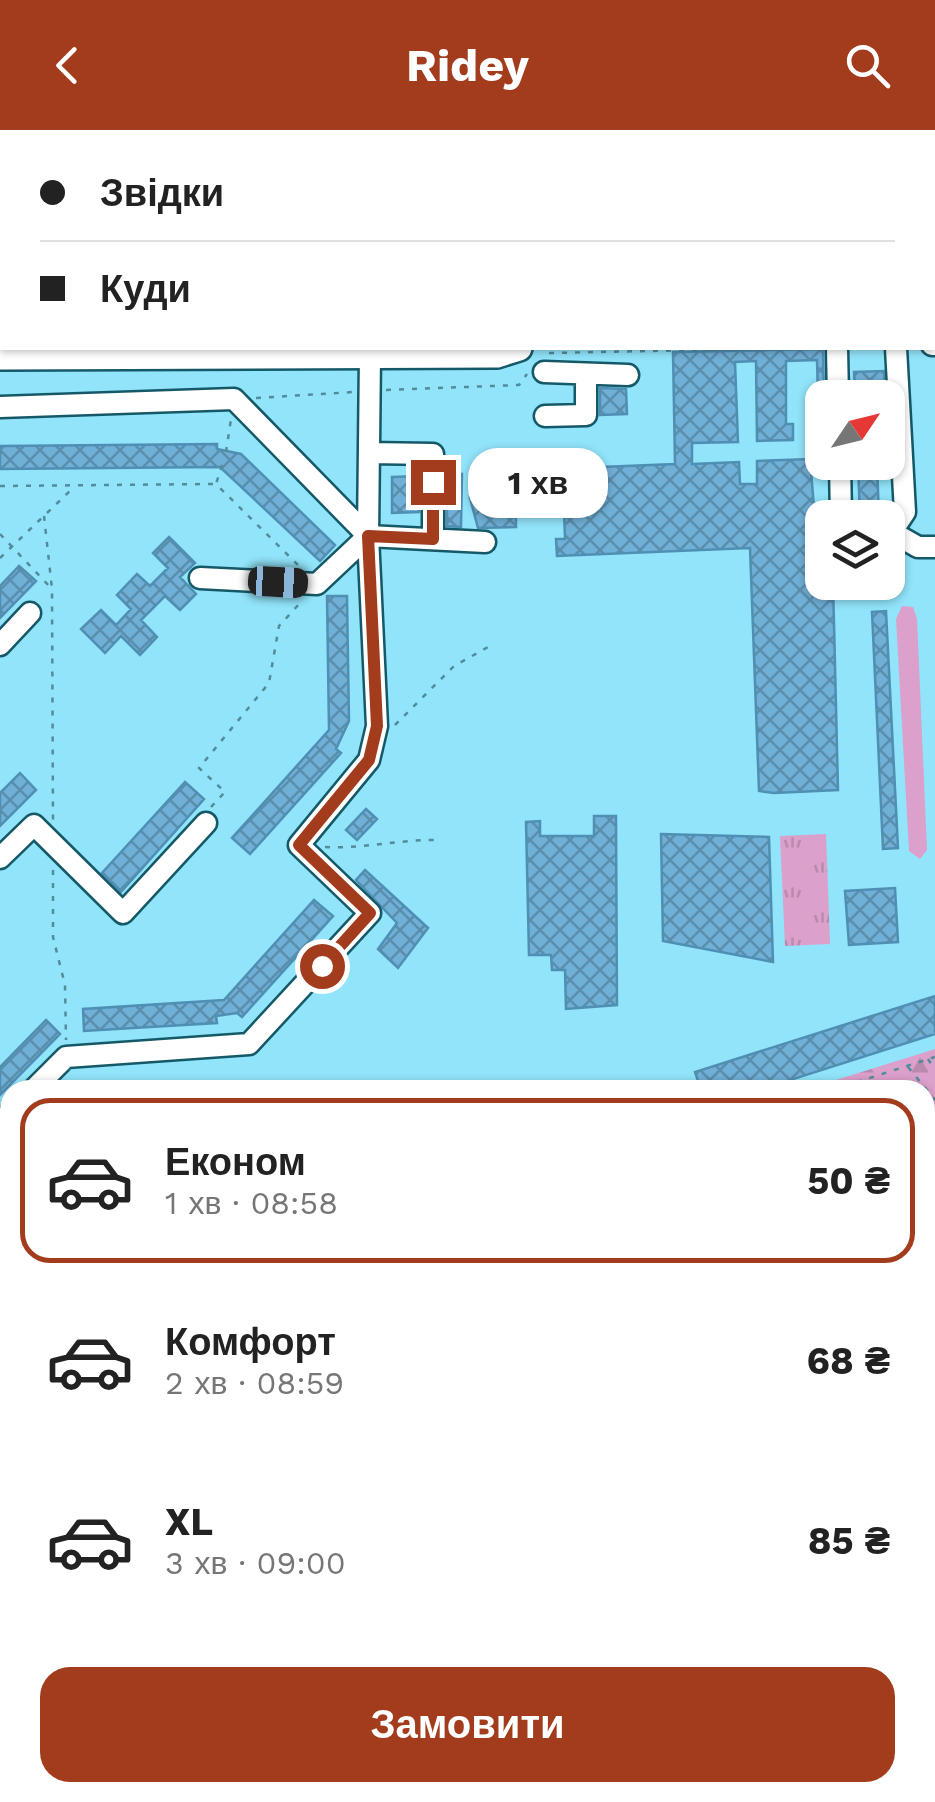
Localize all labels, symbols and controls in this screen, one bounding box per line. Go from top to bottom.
icon: back [40,38,95,93]
icon: search [840,38,895,93]
text: Ridey [406,39,529,92]
text: Звідки [100,171,224,215]
text: Куди [100,267,191,311]
north arrow [805,380,905,480]
map controls [805,380,905,600]
callout: 1 хв [468,447,608,517]
route end [411,460,456,505]
text: 1 хв [508,464,568,502]
button: layers [805,500,905,600]
car [247,565,309,599]
route start [300,944,345,989]
icon: car [45,1136,135,1226]
text: Економ [165,1140,306,1184]
text: 50 ₴ [807,1159,890,1203]
text: 1 хв · 08:58 [165,1184,338,1222]
icon: car [45,1316,135,1406]
text: Комфорт [165,1320,336,1364]
text: 68 ₴ [807,1339,890,1383]
text: 2 хв · 08:59 [165,1364,344,1402]
icon: car [45,1496,135,1586]
text: XL [165,1500,213,1544]
text: 85 ₴ [808,1519,890,1563]
text: 3 хв · 09:00 [165,1544,346,1582]
button: Замовити [40,1667,895,1782]

